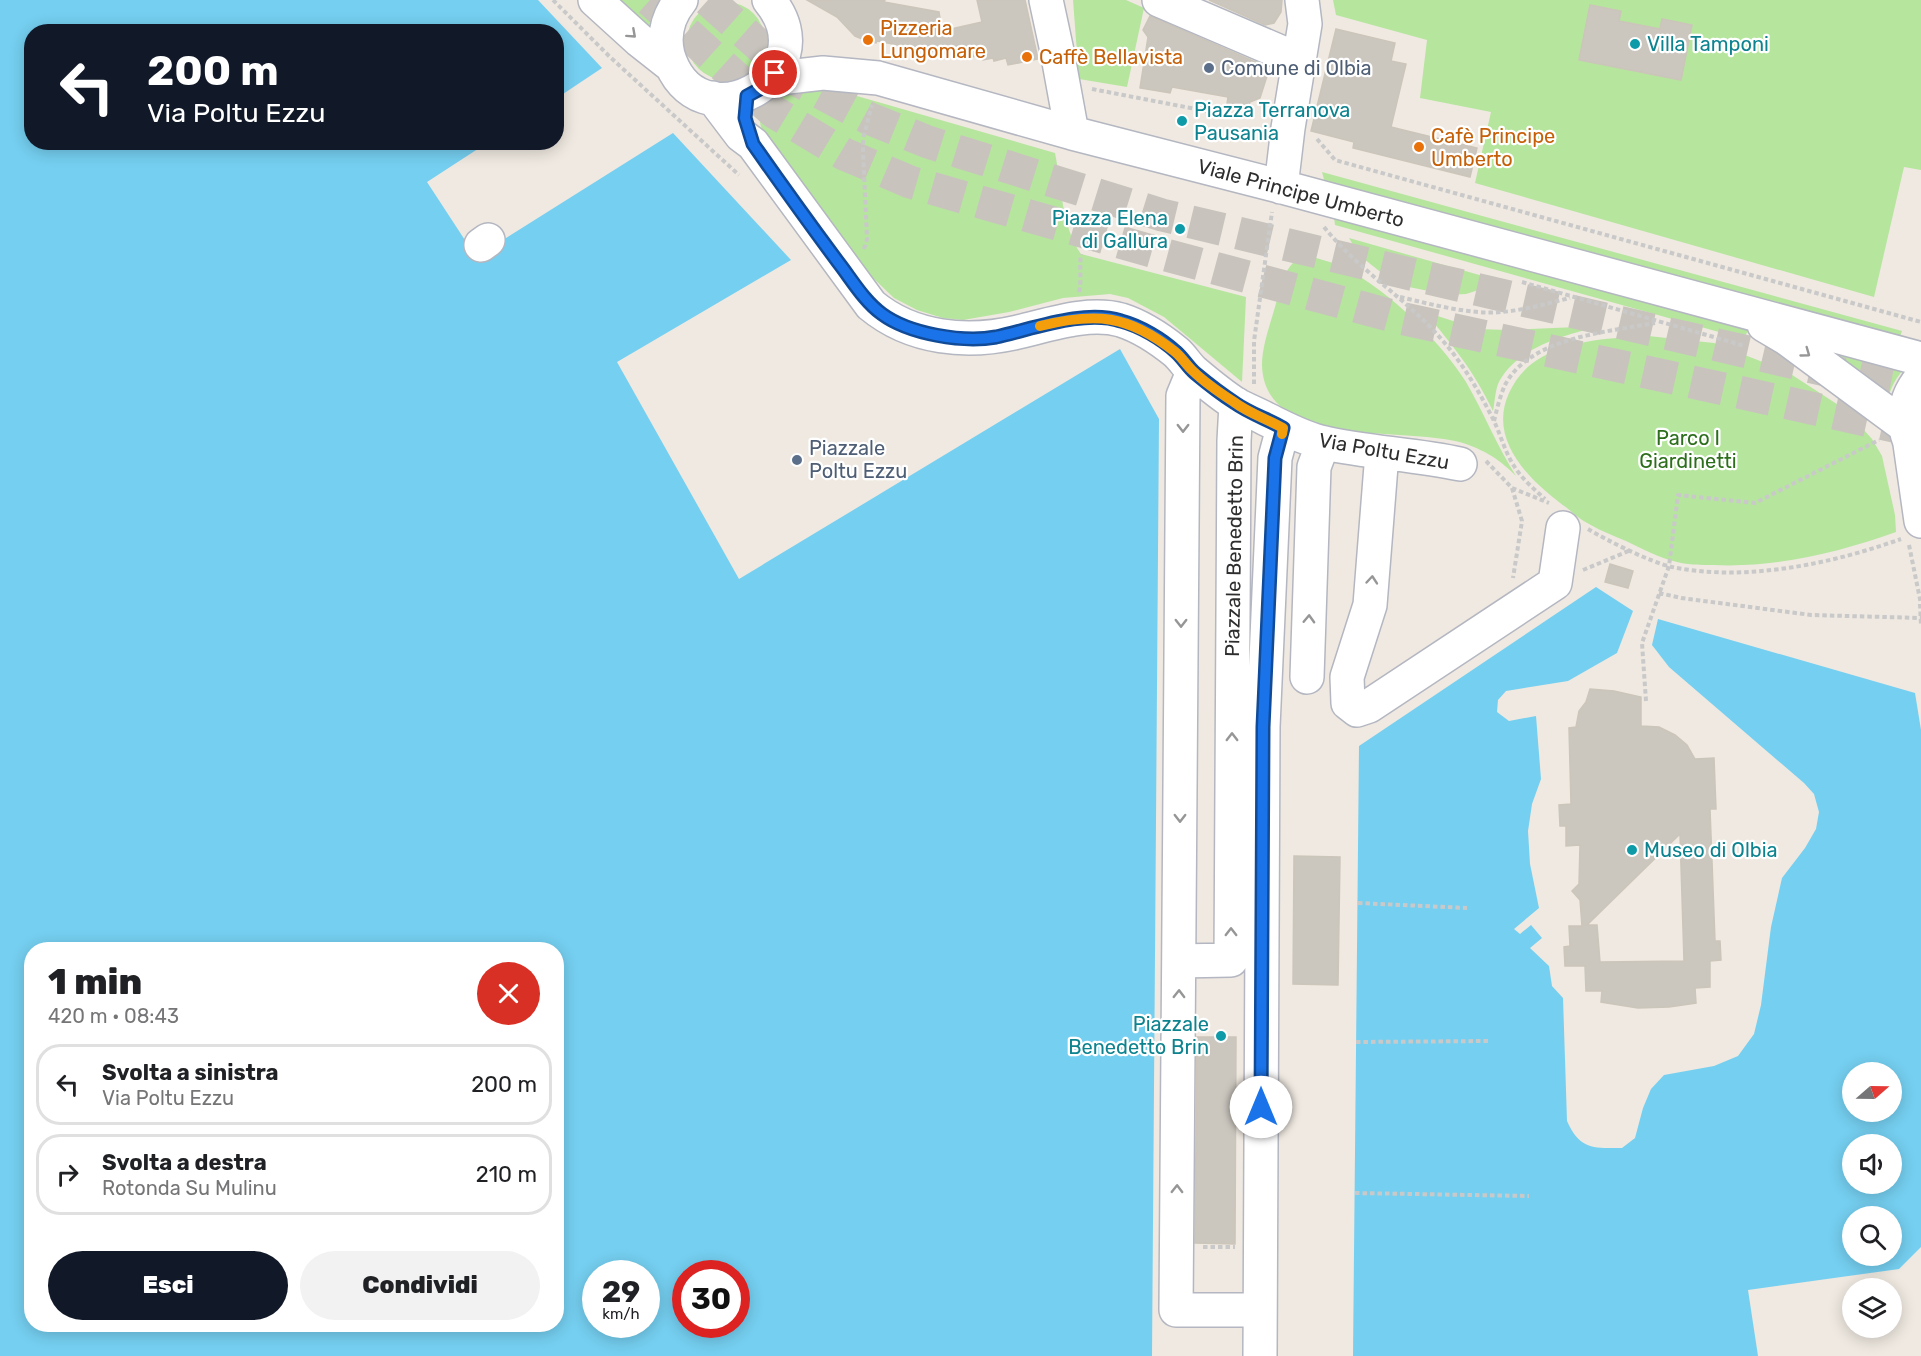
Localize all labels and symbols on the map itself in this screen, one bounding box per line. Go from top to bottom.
place label: Pizzeria Lungomare [880,16,986,63]
one-way arrow [626,27,636,38]
place label: Villa Tamponi [1647,32,1769,56]
marker: Pizzeria Lungomare [861,33,875,47]
marker: Villa Tamponi [1628,37,1642,51]
place label: Caffè Bellavista [1039,45,1183,69]
pin [749,47,800,98]
marker: Caffè Bellavista [1020,50,1034,64]
place label: Comune di Olbia [1221,56,1372,80]
marker: Comune di Olbia [1202,61,1216,75]
place label: Piazza Terranova Pausania [1194,98,1350,145]
marker: Piazza Terranova Pausania [1175,114,1189,128]
place label: Cafè Principe Umberto [1431,124,1555,171]
marker: Cafè Principe Umberto [1412,140,1426,154]
street label: Viale Principe Umberto [1195,154,1407,232]
place label: Piazza Elena di Gallura [1052,206,1168,253]
marker: Piazza Elena di Gallura [1173,222,1187,236]
one-way arrow [1800,346,1811,357]
one-way arrow [1177,423,1189,432]
park label: Parco I Giardinetti [1639,426,1737,473]
street label: Via Poltu Ezzu [1317,428,1451,474]
street label: Piazzale Benedetto Brin [1220,435,1248,657]
place label: Piazzale Poltu Ezzu [809,436,907,483]
marker: Piazzale Poltu Ezzu [790,453,804,467]
one-way arrow [1365,575,1378,585]
one-way arrow [1303,614,1316,623]
one-way arrow [1175,618,1187,627]
one-way arrow [1226,733,1238,742]
one-way arrow [1174,813,1186,822]
place label: Museo di Olbia [1644,838,1778,862]
marker: Museo di Olbia [1625,843,1639,857]
one-way arrow [1225,928,1237,937]
one-way arrow [1173,990,1185,999]
place label: Piazzale Benedetto Brin [1068,1012,1209,1059]
marker: Piazzale Benedetto Brin [1214,1029,1228,1043]
north arrow [1842,1062,1902,1122]
position arrow [1229,1075,1293,1139]
one-way arrow [1171,1185,1183,1194]
speed limit sign: 30 [672,1260,750,1338]

